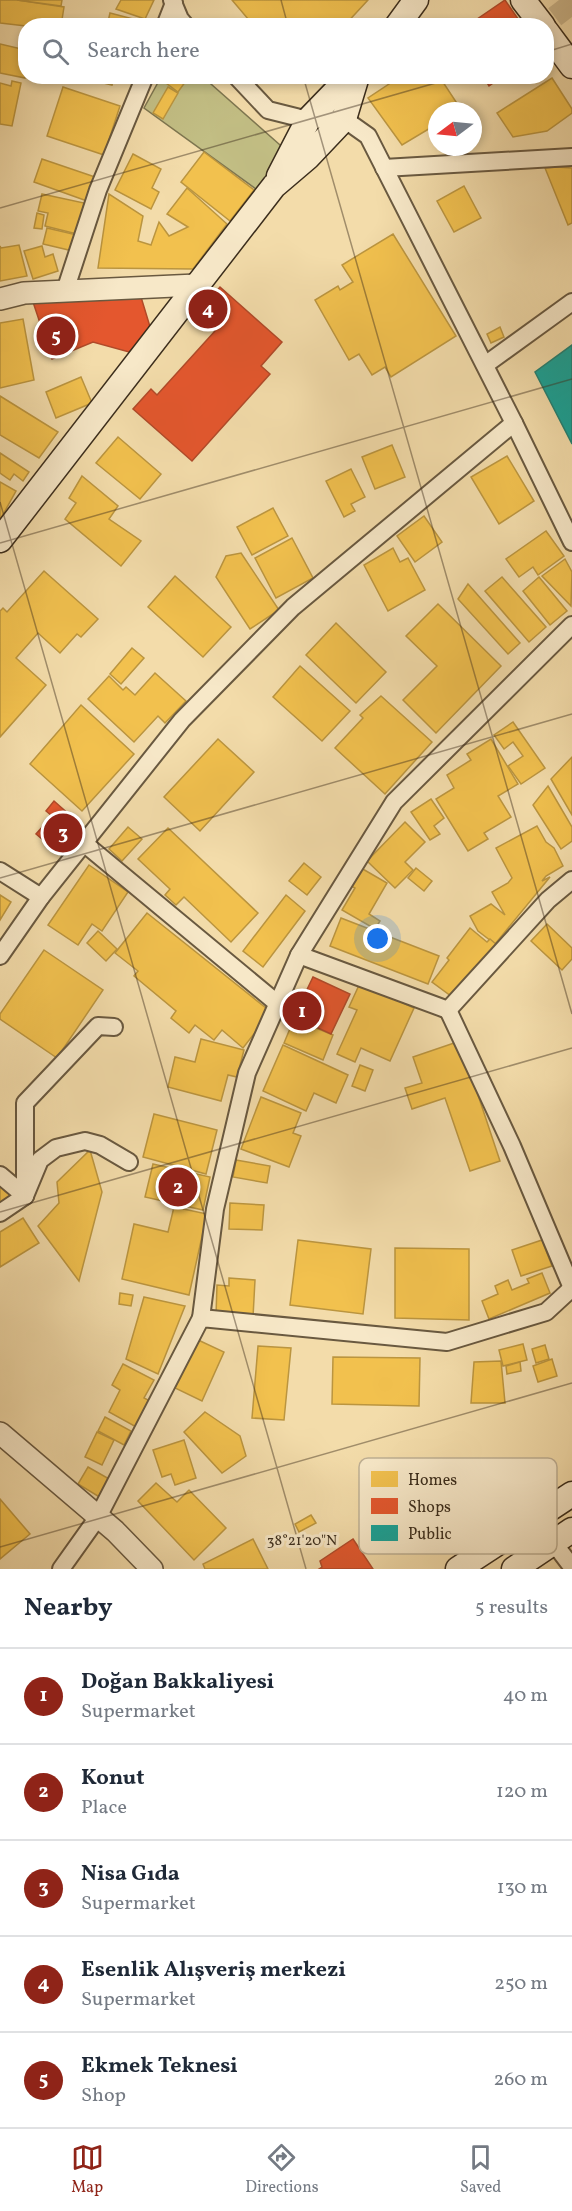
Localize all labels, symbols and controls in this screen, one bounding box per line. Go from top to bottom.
search box [18,18,554,84]
icon: search [39,35,72,68]
text: Search here [87,36,200,67]
north arrow [428,102,482,156]
pin: 4 [188,286,228,332]
pin: 5 [36,314,76,358]
pin: 3 [44,810,82,856]
your location [363,924,392,953]
pin: 1 [282,988,322,1034]
pin: 2 [158,1164,198,1210]
legend [359,1458,557,1554]
text: Homes [408,1470,457,1492]
text: Shops [408,1497,451,1519]
text: Public [408,1524,452,1546]
text: 38°21'20"N [267,1531,337,1552]
text: Nearby [24,1590,113,1626]
text: 5 results [475,1594,548,1622]
text: Doğan Bakkaliyesi [81,1667,274,1698]
text: 1 [39,1682,48,1710]
text: 40 m [503,1682,548,1710]
text: Supermarket [81,1698,196,1726]
text: Konut [81,1763,144,1794]
text: 2 [38,1778,49,1806]
text: 120 m [496,1778,548,1806]
text: Place [81,1794,127,1822]
text: Nisa Gıda [81,1859,180,1890]
text: 3 [38,1874,49,1902]
text: 130 m [497,1874,548,1902]
text: Supermarket [81,1890,196,1918]
text: Esenlik Alışveriş merkezi [81,1955,346,1986]
text: 4 [37,1970,50,1998]
text: 250 m [494,1970,548,1998]
text: Supermarket [81,1986,196,2014]
text: Ekmek Teknesi [81,2051,238,2082]
text: 5 [39,2066,48,2094]
text: 260 m [493,2066,548,2094]
text: Shop [81,2082,126,2110]
tab: Map [71,2141,104,2199]
tab: Directions [245,2141,319,2199]
tab: Saved [460,2141,501,2199]

